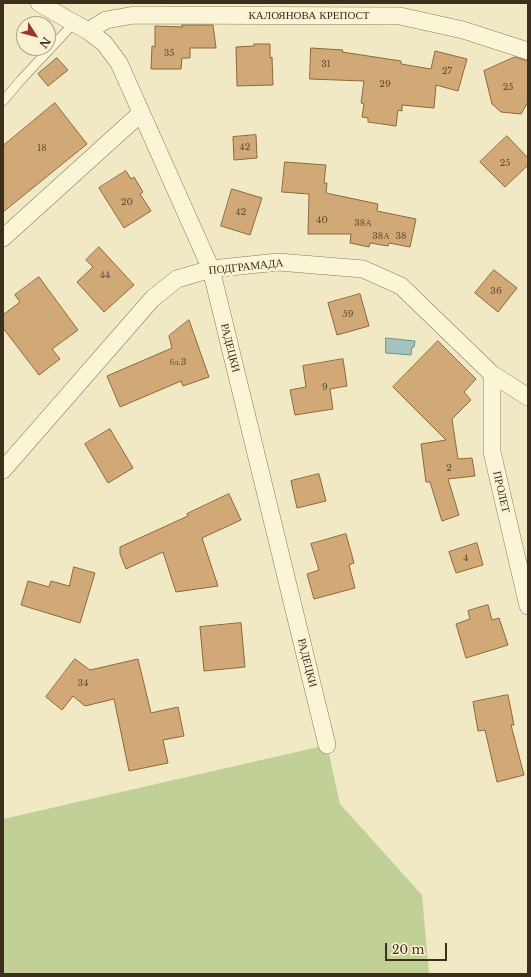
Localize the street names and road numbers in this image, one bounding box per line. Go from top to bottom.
street label: КАЛОЯНОВА КРЕПОСТ [248,9,370,23]
street label: ПОДГРАМАДА [208,257,284,277]
street label: РАДЕЦКИ [218,322,242,374]
street label: ПРОЛЕТ [490,470,512,514]
street label: РАДЕЦКИ [295,637,319,689]

